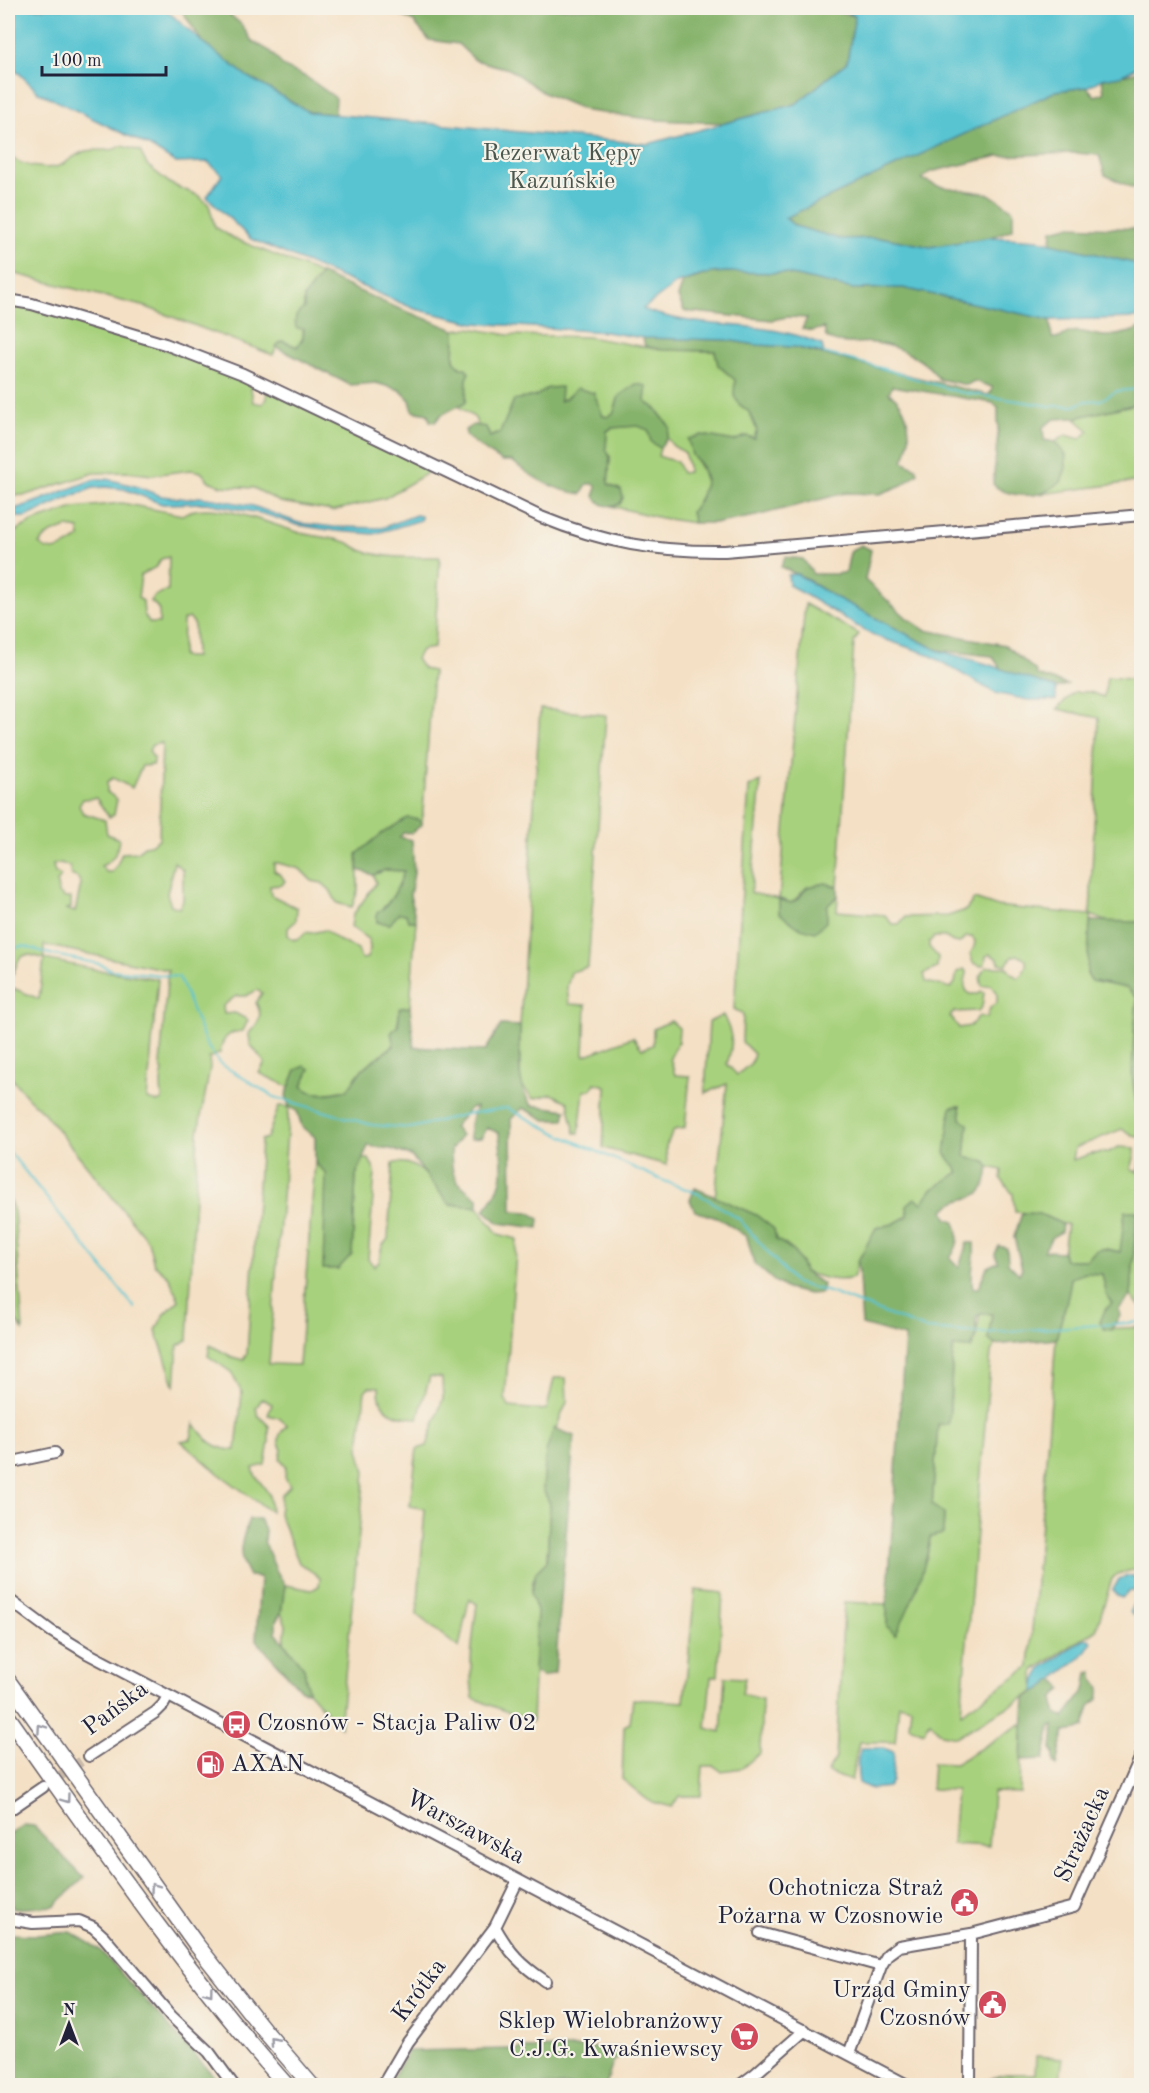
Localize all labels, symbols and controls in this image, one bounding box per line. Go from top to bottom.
scale bar [42,39,166,77]
text: 100 m [51,52,102,70]
park label: Rezerwat Kępy Kazuńskie [483,142,642,194]
street label: Pańska [79,1677,153,1741]
bus stop icon: Czosnów - Stacja Paliw 02 [220,1708,252,1740]
place label: Czosnów - Stacja Paliw 02 [257,1712,537,1736]
one-way arrow [37,1724,48,1735]
fuel station icon: AXAN [194,1749,226,1781]
place label: AXAN [231,1753,304,1777]
street label: Strażacka [1051,1783,1115,1887]
street label: Warszawska [402,1787,529,1869]
one-way arrow [59,1792,70,1803]
place label: Ochotnicza Straż Pożarna w Czosnowie [717,1877,943,1929]
one-way arrow [150,1883,161,1894]
public building icon: Ochotnicza Straż Pożarna w Czosnowie [948,1887,980,1919]
street label: Krótka [389,1955,452,2027]
place label: Urząd Gminy Czosnów [832,1979,971,2031]
one-way arrow [202,1985,213,1996]
public building icon: Urząd Gminy Czosnów [976,1989,1008,2021]
north arrow [39,1994,99,2054]
text: N [63,2003,76,2019]
place label: Sklep Wielobranżowy C.J.G. Kwaśniewscy [498,2010,723,2062]
supermarket icon: Sklep Wielobranżowy C.J.G. Kwaśniewscy [728,2020,760,2052]
one-way arrow [270,2037,281,2048]

